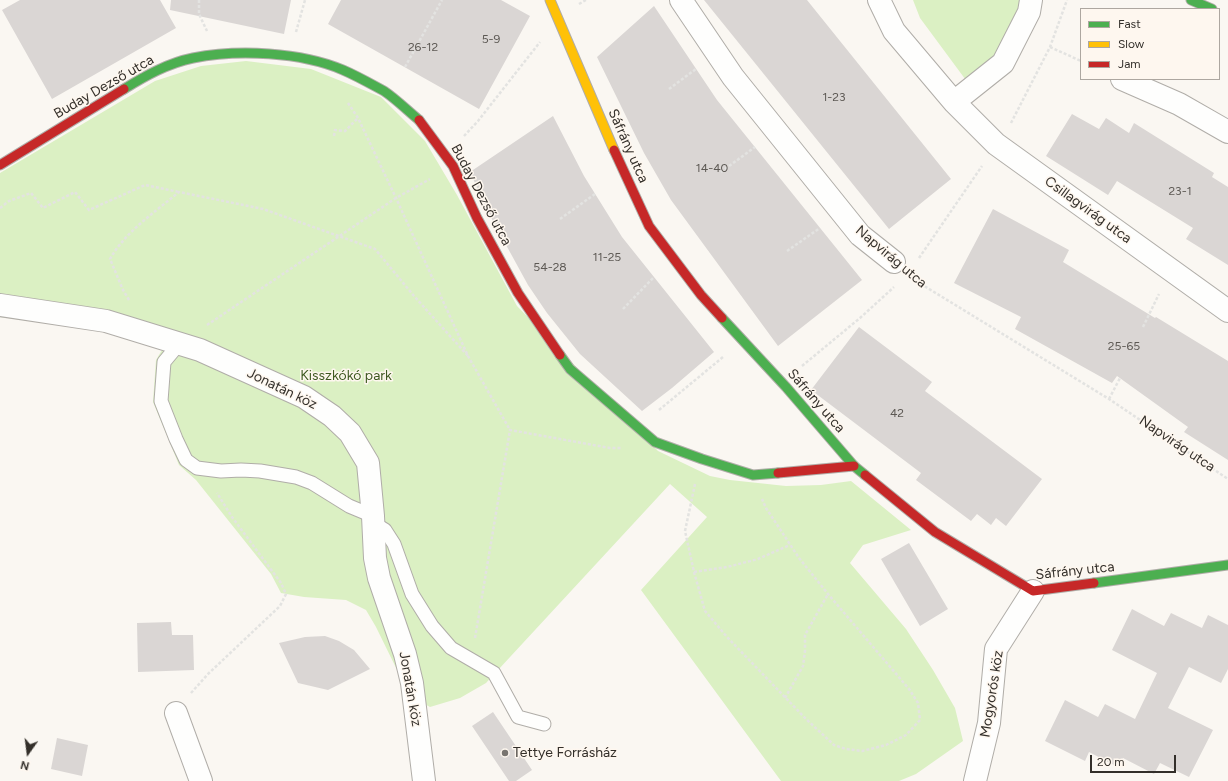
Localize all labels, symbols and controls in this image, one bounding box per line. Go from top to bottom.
legend [1080,8,1220,80]
text: Fast [1118,17,1141,31]
house number: 5-9 [482,32,500,46]
text: Slow [1118,37,1144,51]
house number: 26-12 [408,40,438,54]
street label: Buday Dezső utca [51,52,157,122]
text: Jam [1118,57,1141,71]
house number: 1-23 [822,90,846,104]
street label: Sáfrány utca [604,106,652,186]
street label: Buday Dezső utca [447,141,515,249]
house number: 14-40 [696,161,728,175]
street label: Csillagvirág utca [1041,173,1135,247]
house number: 23-1 [1168,184,1192,198]
street label: Napvirág utca [852,222,930,292]
house number: 11-25 [593,250,621,264]
house number: 54-28 [533,260,567,274]
house number: 25-65 [1108,339,1140,353]
street label: Jonatán köz [244,365,320,413]
street label: Sáfrány utca [784,366,848,436]
park label: Kisszkókó park [300,368,392,384]
house number: 42 [890,406,904,420]
street label: Napvirág utca [1136,412,1218,476]
street label: Sáfrány utca [1035,559,1115,583]
street label: Mogyorós köz [977,649,1007,739]
street label: Jonatán köz [395,650,425,728]
north arrow [8,733,48,773]
place label: Tettye Forrásház [513,745,617,761]
scale bar [1092,747,1178,773]
marker: Tettye Forrásház [500,748,510,758]
text: 20 m [1097,755,1125,769]
text: N [19,758,31,772]

